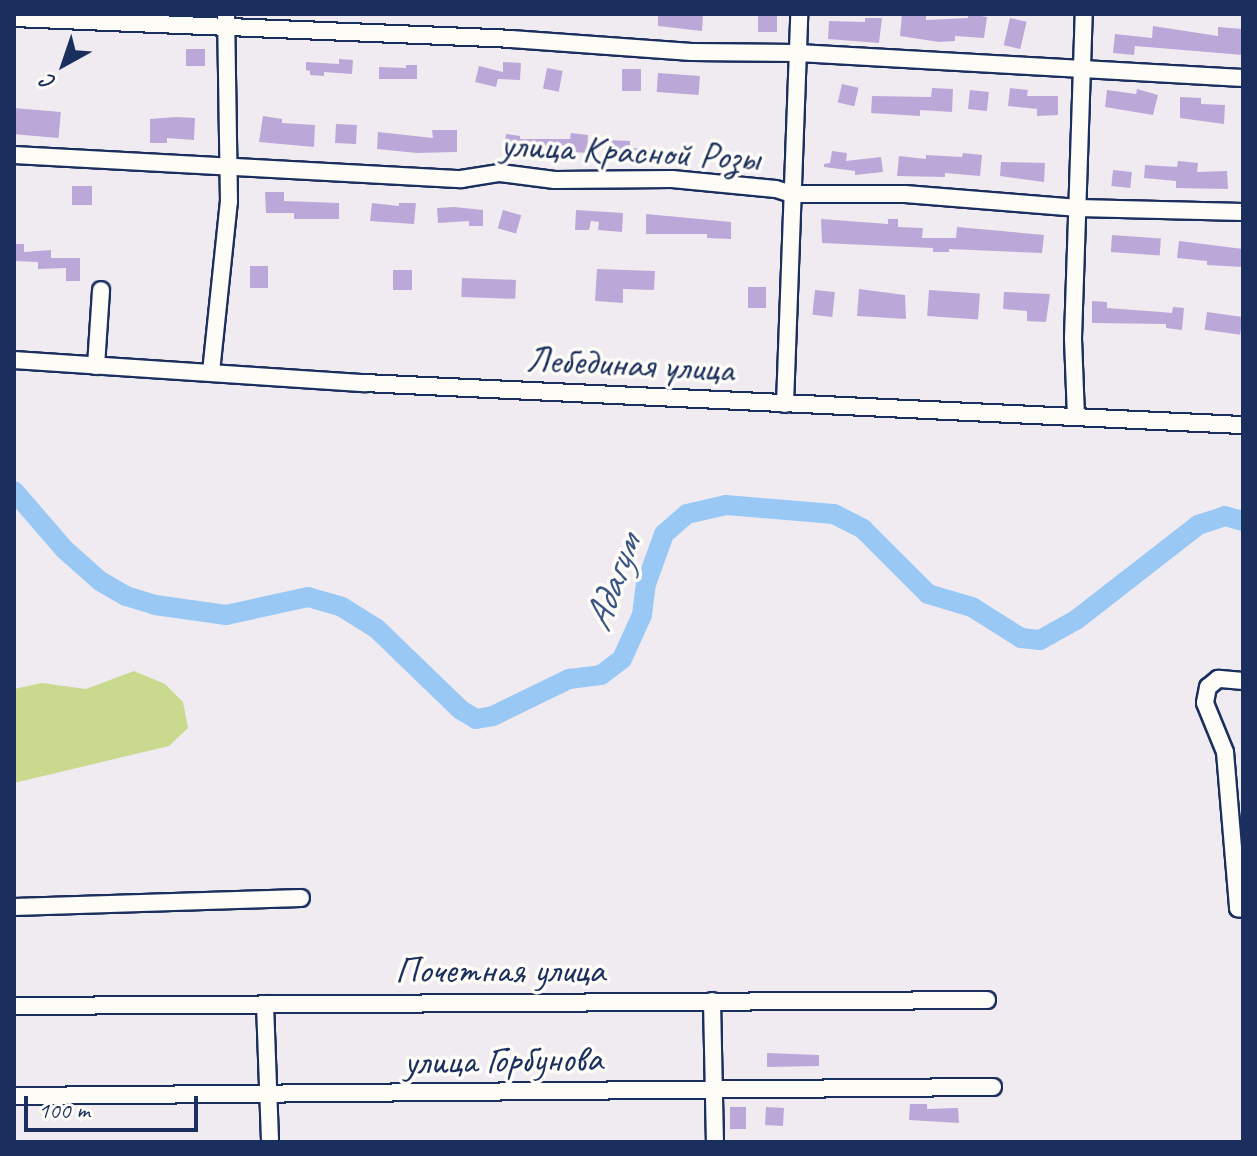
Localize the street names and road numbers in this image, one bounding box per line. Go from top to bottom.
street label: улица Красной Розы [499,121,761,181]
street label: Лебединая улица [524,336,736,392]
street label: Почетная улица [394,947,606,993]
street label: улица Горбунова [404,1035,602,1085]

